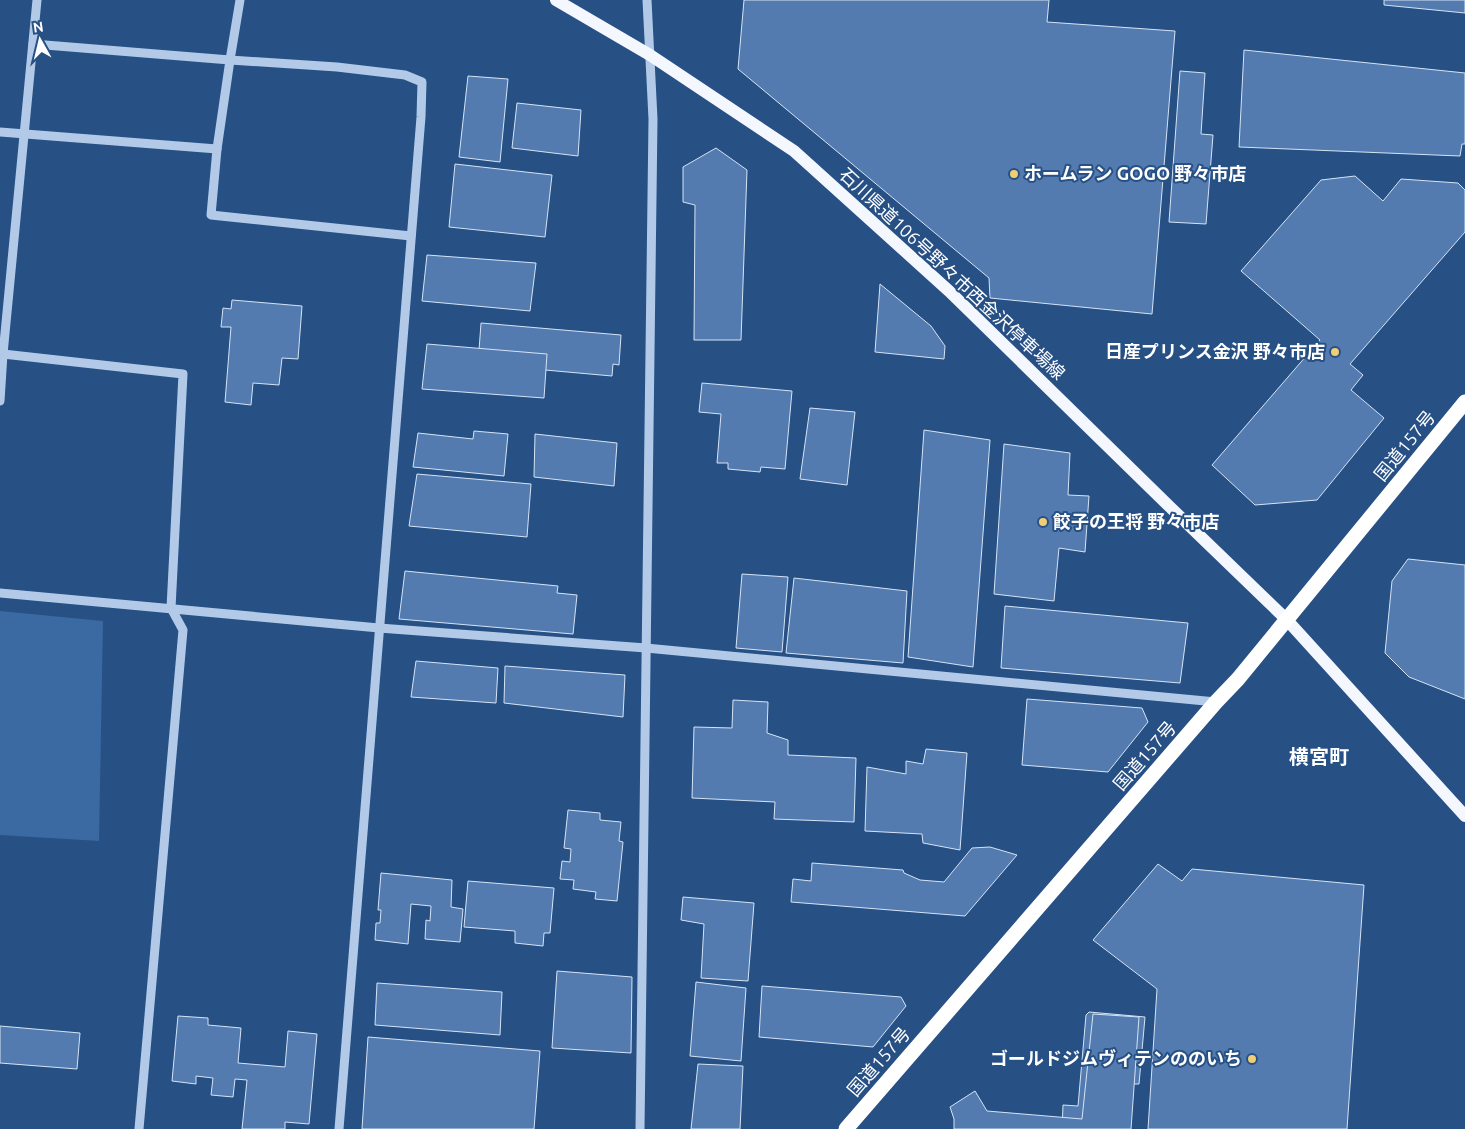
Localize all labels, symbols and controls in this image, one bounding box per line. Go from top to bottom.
north arrow [15,15,65,65]
text: N [32,18,44,36]
street label: 石川県道106号野々市西金沢停車場線 [836,163,1069,383]
place label: ホームラン GOGO 野々市店 [1024,163,1246,183]
marker: ホームラン GOGO 野々市店 [1008,168,1020,180]
place label: 日産プリンス金沢 野々市店 [1105,341,1325,361]
marker: 日産プリンス金沢 野々市店 [1329,346,1341,358]
street label: 国道157号 [1370,406,1439,484]
place label: 餃子の王将 野々市店 [1052,511,1219,531]
marker: 餃子の王将 野々市店 [1037,516,1049,528]
street label: 国道157号 [1109,717,1180,794]
district label: 横宮町 [1289,745,1349,768]
street label: 国道157号 [843,1023,914,1100]
place label: ゴールドジムヴィテンののいち [990,1048,1242,1068]
marker: ゴールドジムヴィテンののいち [1246,1053,1258,1065]

